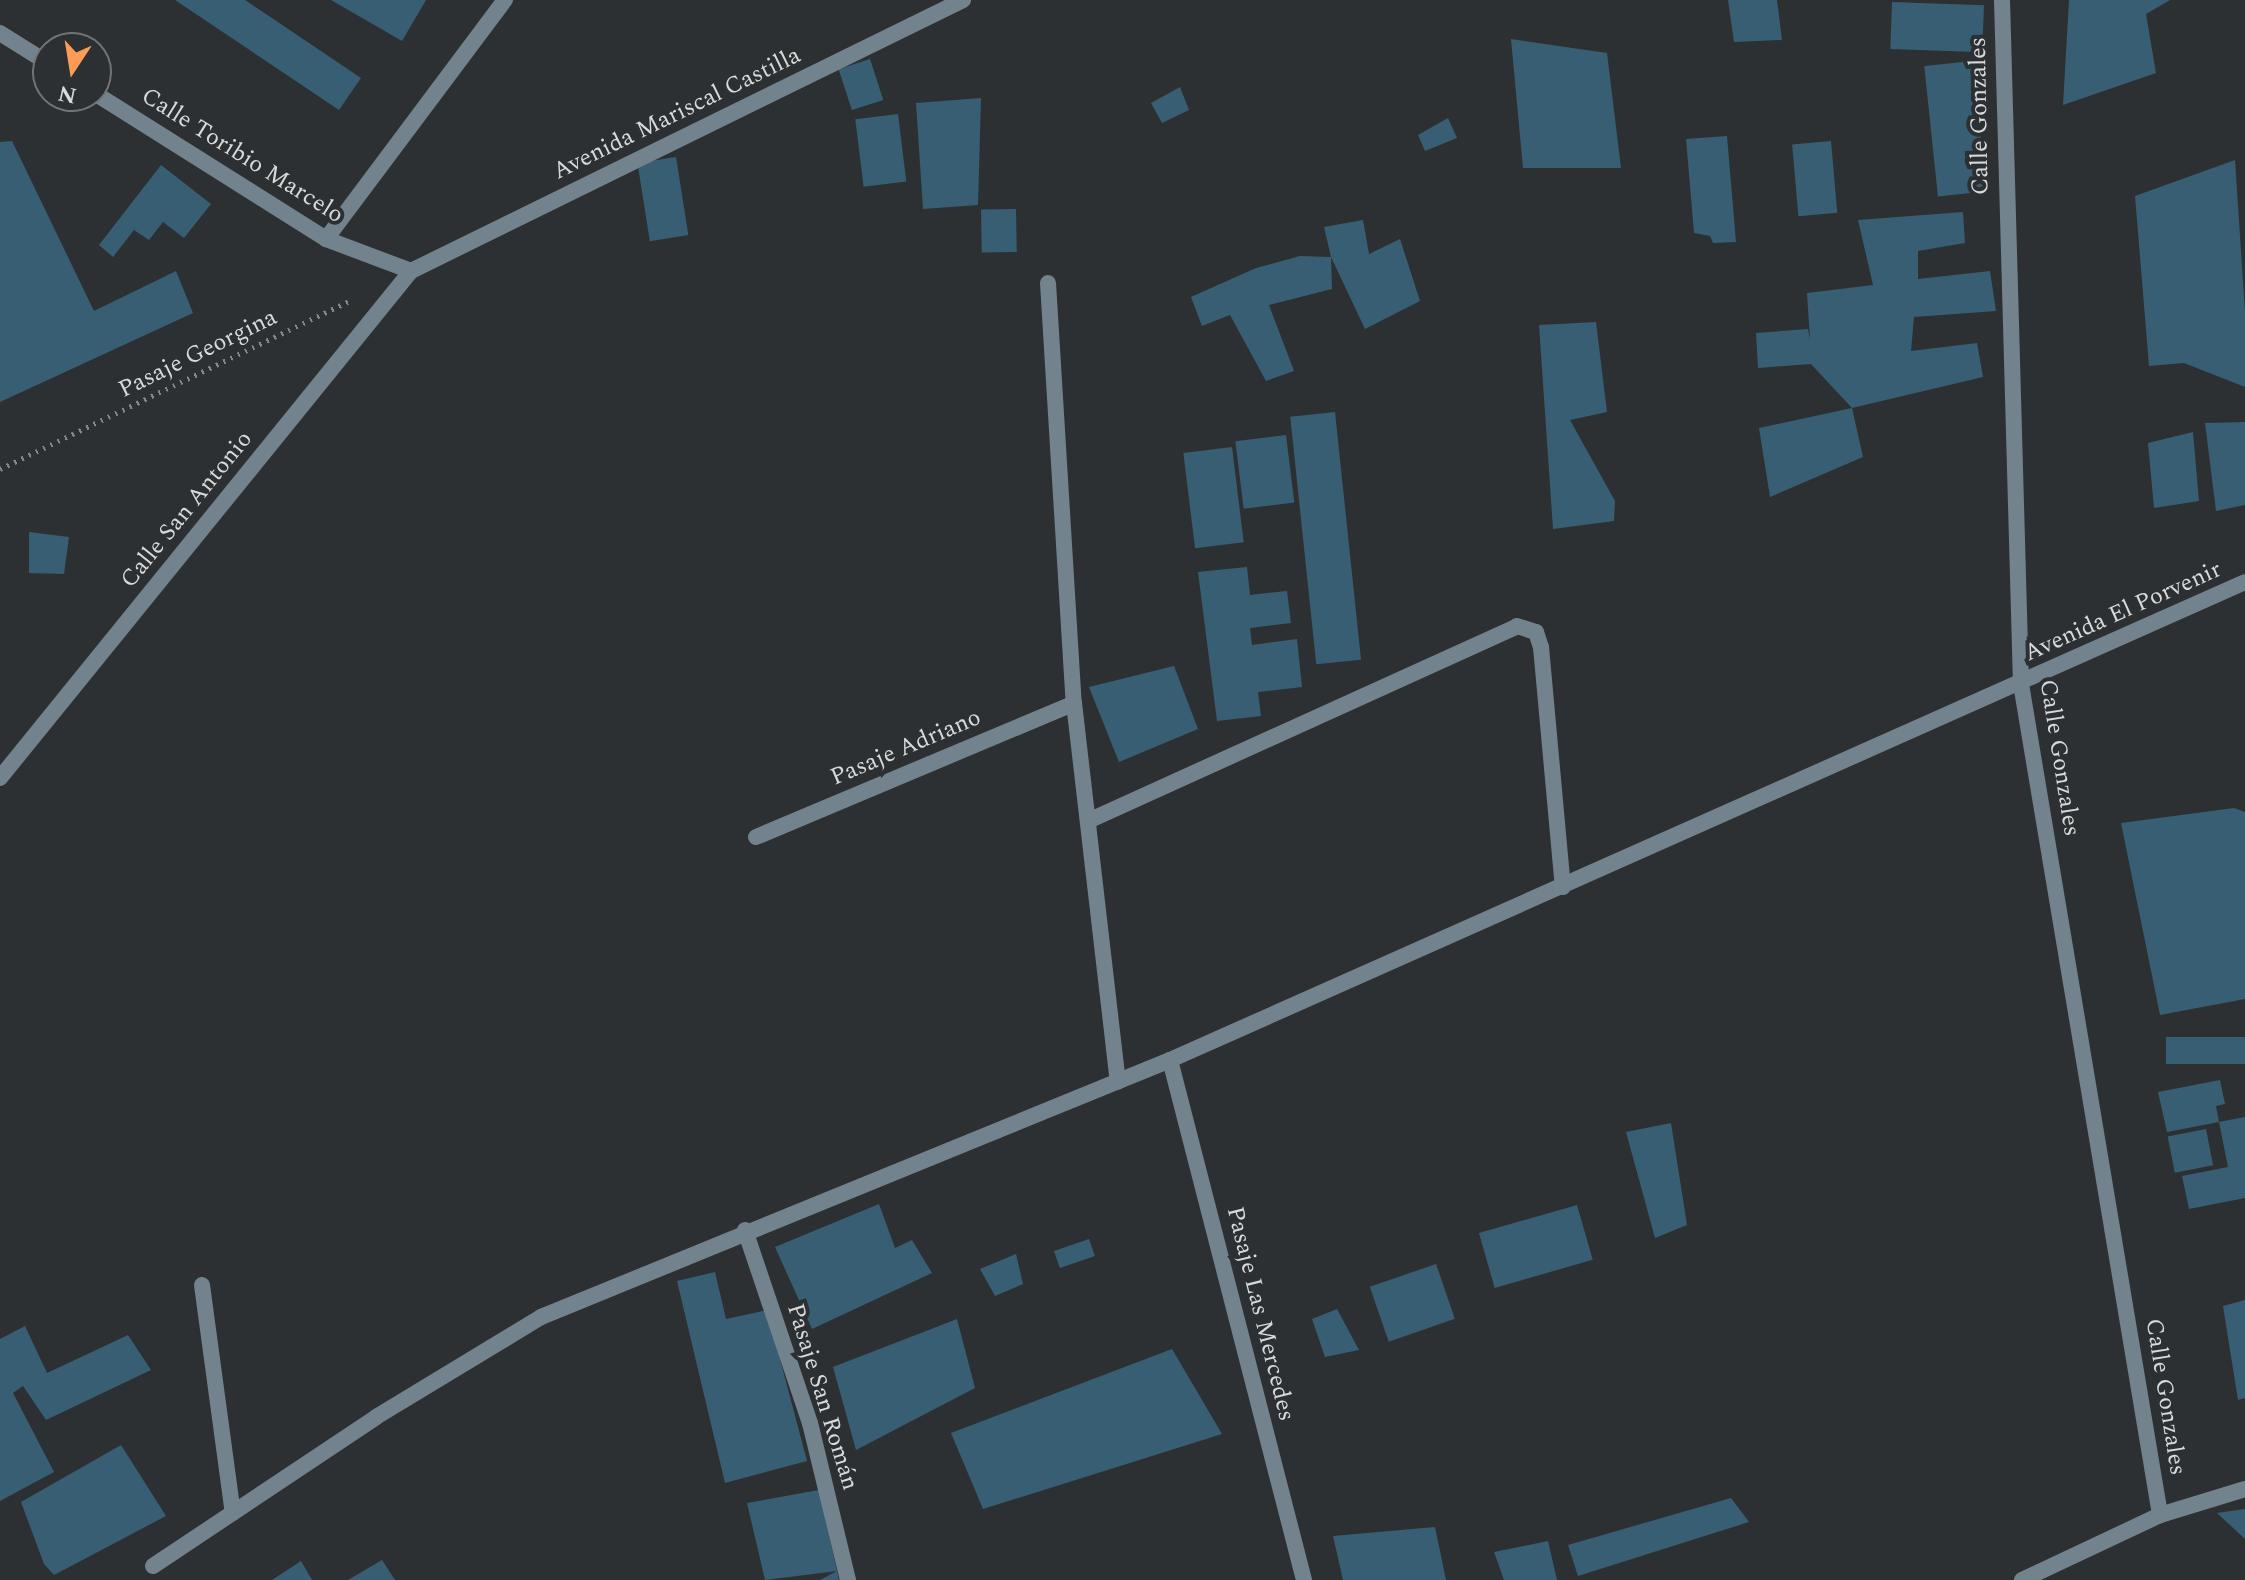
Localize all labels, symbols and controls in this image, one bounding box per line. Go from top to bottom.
north arrow [32,32,112,112]
street label: Calle Gonzales [1964,37,1996,195]
street label: Avenida Mariscal Castilla [548,41,806,187]
text: N [55,76,80,112]
street label: Calle Toribio Marcelo [136,82,348,230]
street label: Pasaje Georgina [114,303,282,405]
street label: Calle San Antonio [115,426,259,594]
street label: Avenida El Porvenir [2020,556,2226,668]
street label: Calle Gonzales [2032,678,2086,838]
street label: Pasaje Adriano [827,703,985,793]
street label: Pasaje Las Mercedes [1219,1204,1301,1424]
street label: Pasaje San Román [780,1300,864,1494]
street label: Calle Gonzales [2138,1317,2192,1477]

